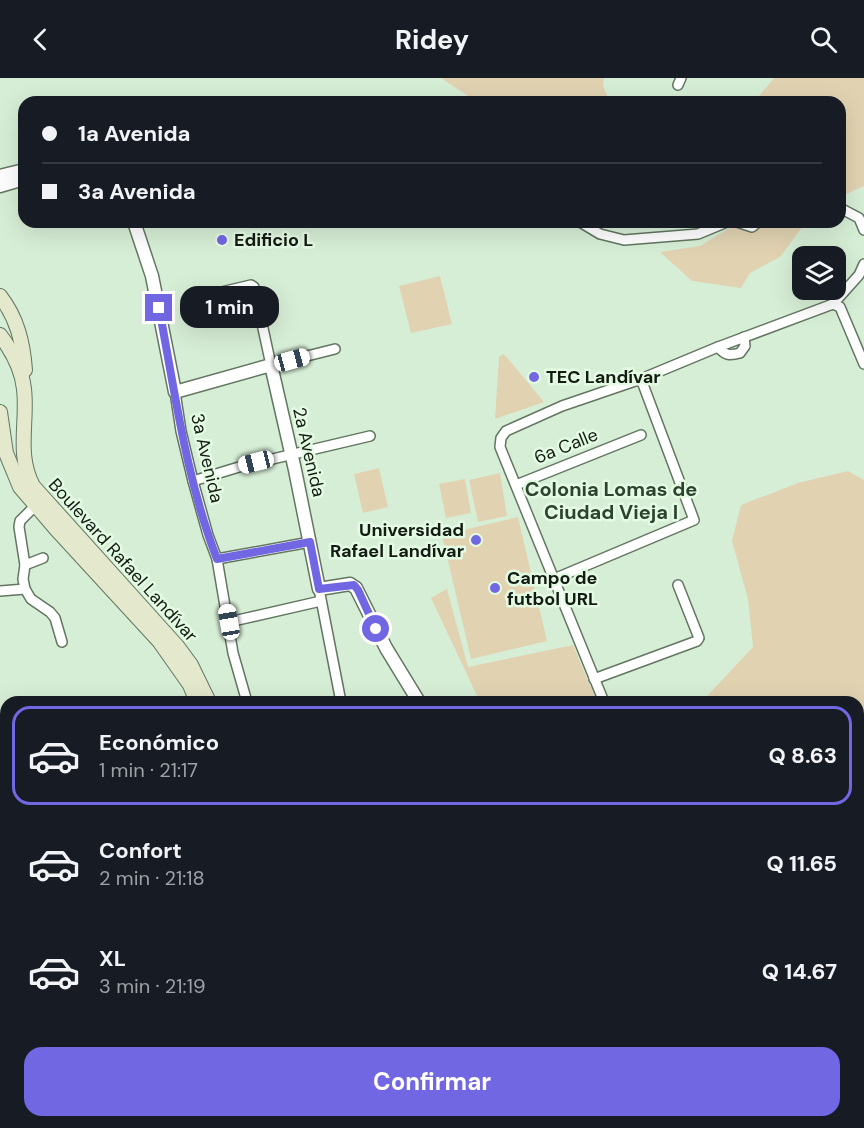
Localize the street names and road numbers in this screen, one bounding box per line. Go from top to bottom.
street label: 2a Avenida [287,405,331,499]
street label: 3a Avenida [185,411,229,505]
street label: 6a Calle [531,422,601,470]
street label: Boulevard Rafael Landívar [43,473,203,647]

